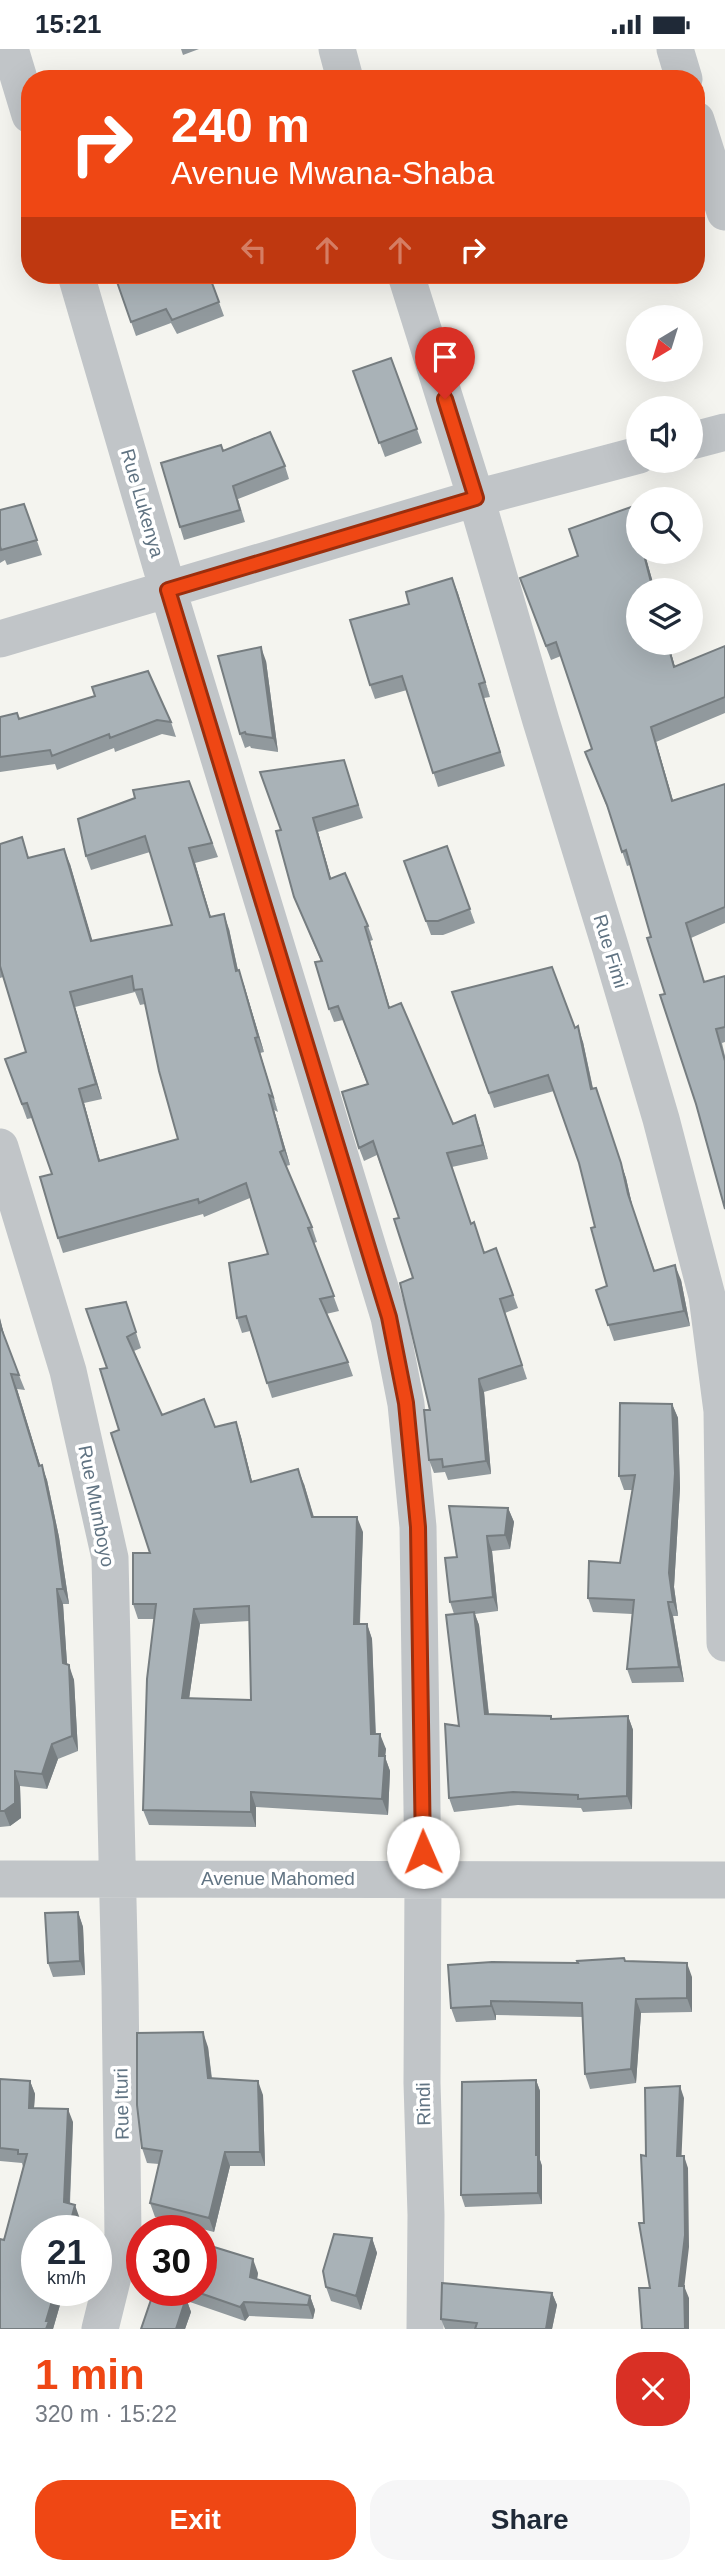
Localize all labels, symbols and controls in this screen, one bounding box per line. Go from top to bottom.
text: 15:21 [35,9,102,39]
icon: right [56,98,147,189]
text: 240 m [171,98,310,152]
text: Avenue Mwana-Shaba [171,155,494,191]
icon: left [235,231,273,269]
icon: ahead [308,231,346,269]
icon: ahead [381,231,419,269]
icon: right [454,231,492,269]
north arrow [626,305,704,381]
map controls [626,305,703,655]
pin [415,327,475,399]
icon: arrive [426,338,464,376]
button: sound [626,396,703,473]
street label: Rue Lukenya [117,446,168,560]
button: search [626,487,703,564]
button: layers [626,578,703,655]
street label: Rue Fimi [589,912,632,991]
street label: Rue Mumboyo [74,1443,119,1569]
position arrow [386,1815,460,1889]
street label: Avenue Mahomed [201,1868,355,1889]
street label: Rue Ituri [110,2068,133,2140]
street label: Rindi [413,2082,434,2126]
speed limit sign: 30 [126,2215,217,2306]
text: 21 [47,2232,86,2271]
text: km/h [47,2268,86,2288]
text: 1 min [35,2351,145,2398]
button: close [616,2352,690,2426]
text: 320 m · 15:22 [35,2401,177,2427]
button: Exit [35,2480,356,2560]
button: Share [370,2480,690,2560]

